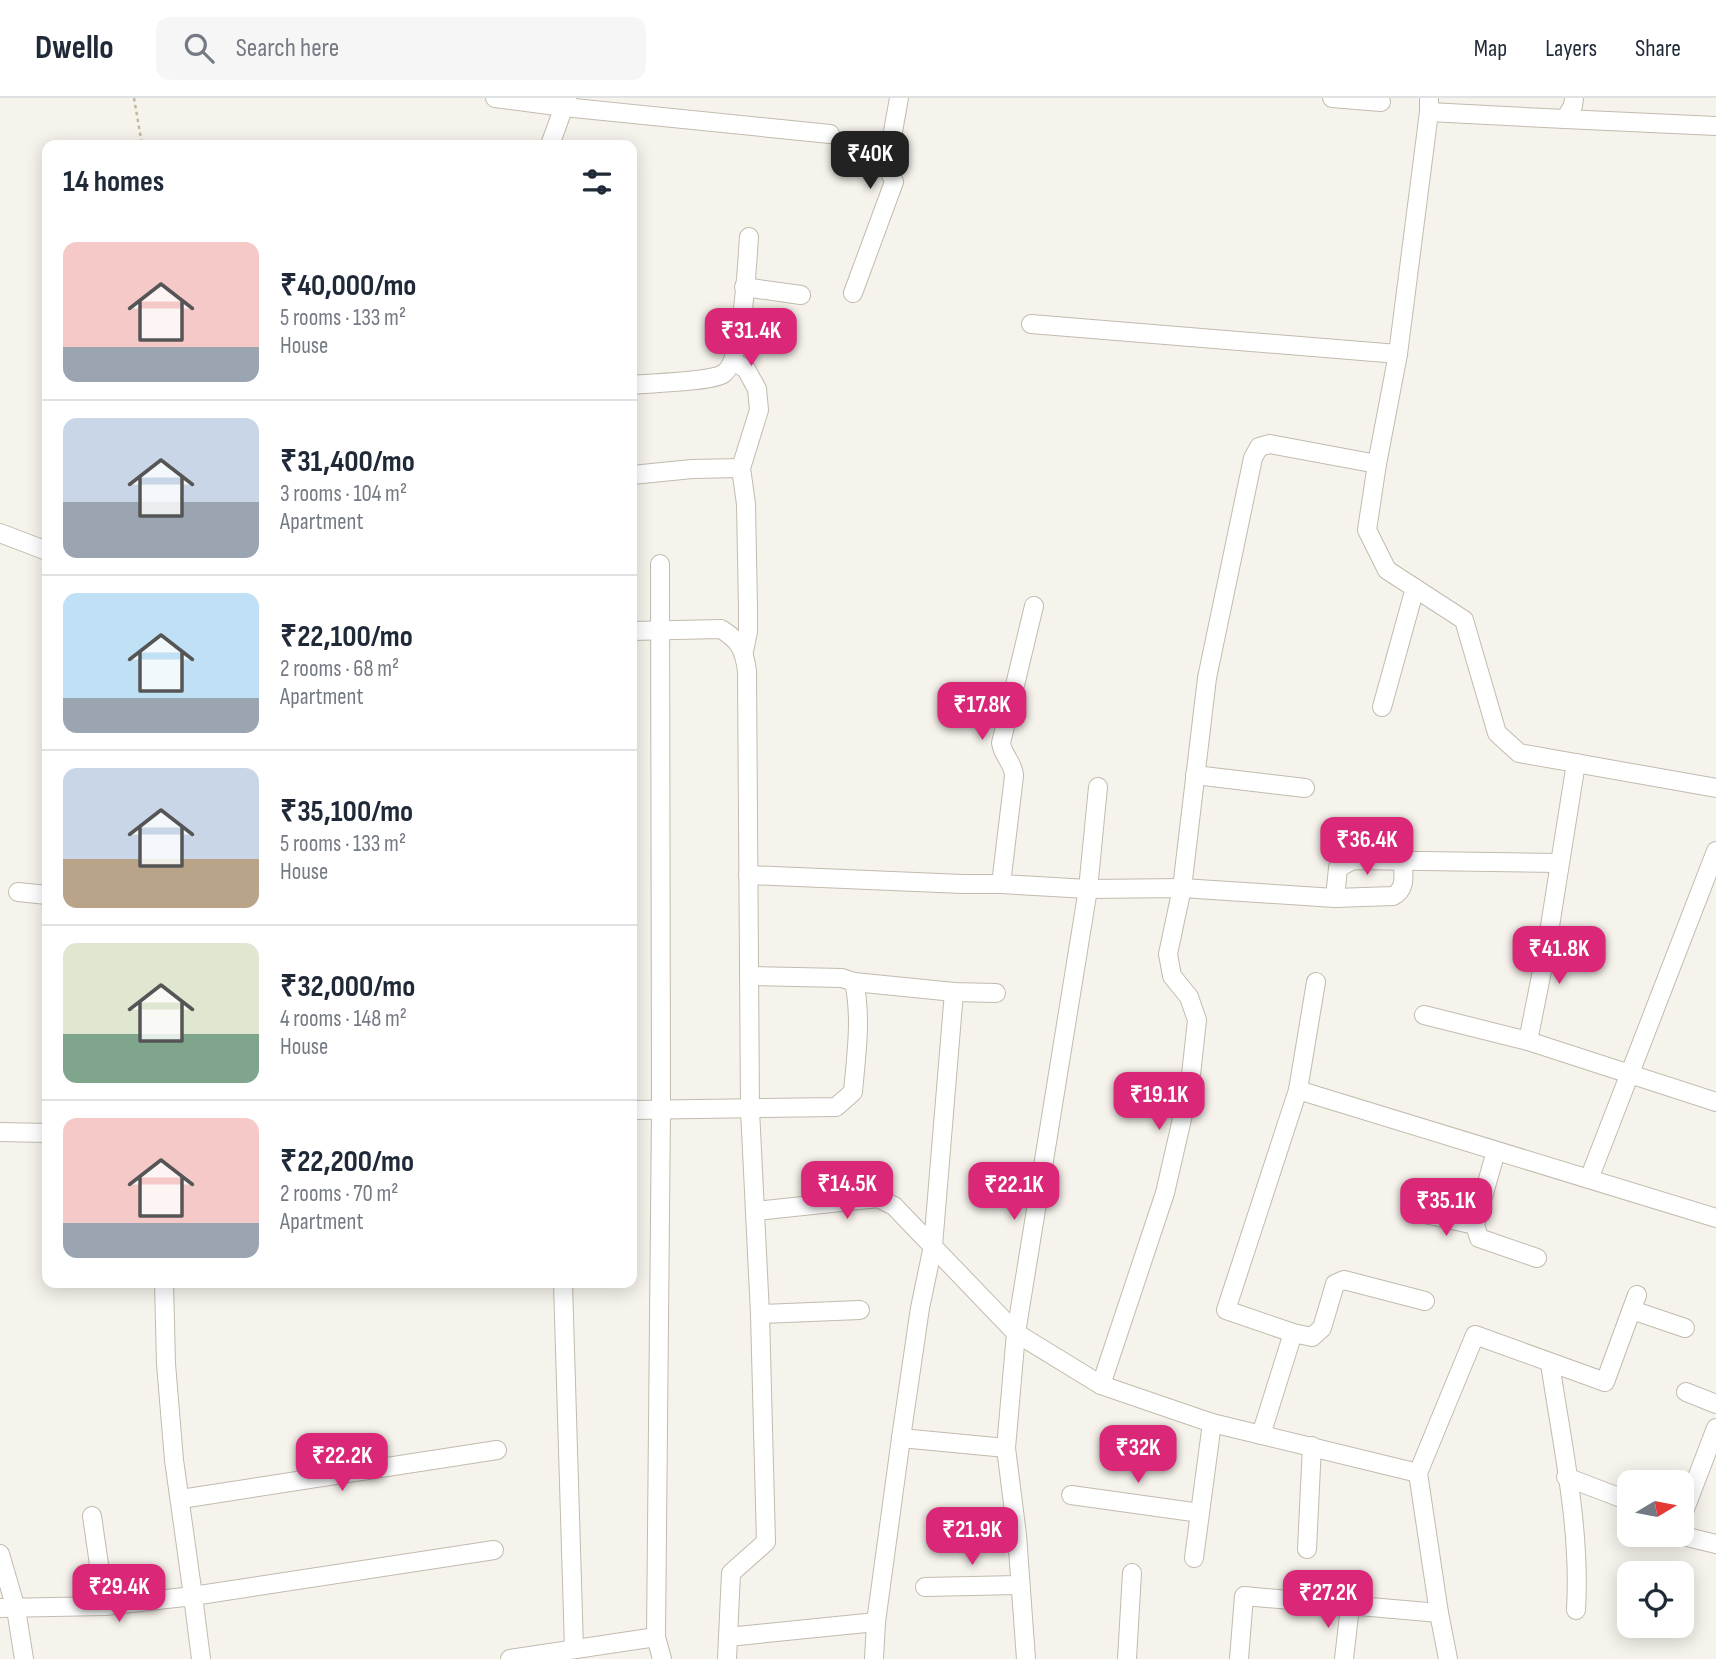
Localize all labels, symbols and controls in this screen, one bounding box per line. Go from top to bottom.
search box [156,17,646,80]
text: Dwello [35,28,114,68]
icon: search [180,29,218,67]
text: Search here [236,33,339,64]
text: Map [1474,34,1507,63]
text: Layers [1545,34,1597,63]
text: Share [1635,34,1681,63]
pin: ₹40K [829,132,911,191]
text: ₹40K [847,140,893,168]
icon: filters [578,163,616,201]
text: 14 homes [63,164,164,200]
text: ₹40,000/mo [280,268,416,304]
icon: home [119,270,203,354]
text: 5 rooms · 133 m² [280,304,406,332]
pin: ₹31.4K [694,308,808,368]
text: ₹31.4K [721,317,781,345]
text: House [280,332,328,360]
text: ₹31,400/mo [280,444,415,480]
icon: home [119,446,203,530]
text: 3 rooms · 104 m² [280,480,407,508]
text: Apartment [280,508,364,536]
text: ₹22,100/mo [280,619,413,655]
icon: home [119,621,203,705]
text: 2 rooms · 68 m² [280,655,399,683]
pin: ₹17.8K [925,682,1039,742]
text: Apartment [280,683,364,711]
text: ₹17.8K [953,691,1011,719]
text: ₹35,100/mo [280,794,413,830]
icon: home [119,796,203,880]
pin: ₹36.4K [1310,818,1424,877]
text: ₹36.4K [1336,826,1398,854]
text: 5 rooms · 133 m² [280,830,406,858]
text: House [280,858,328,886]
pin: ₹41.8K [1502,926,1616,986]
text: ₹41.8K [1529,935,1589,963]
text: ₹32,000/mo [280,969,415,1005]
icon: home [119,971,203,1055]
text: 4 rooms · 148 m² [280,1005,407,1033]
text: House [280,1033,328,1061]
pin: ₹19.1K [1102,1072,1216,1132]
text: ₹19.1K [1130,1081,1188,1109]
text: ₹22,200/mo [280,1144,414,1180]
icon: home [119,1146,203,1230]
pin: ₹14.5K [790,1162,904,1221]
pin: ₹22.1K [957,1162,1071,1222]
text: ₹14.5K [817,1170,877,1198]
text: ₹22.1K [984,1171,1044,1199]
pin: ₹35.1K [1389,1178,1503,1238]
text: 2 rooms · 70 m² [280,1180,398,1208]
text: ₹35.1K [1416,1187,1476,1215]
text: Apartment [280,1208,364,1236]
pin: ₹32K [1097,1426,1179,1485]
pin: ₹22.2K [285,1434,399,1493]
text: ₹32K [1116,1434,1160,1462]
text: ₹22.2K [312,1442,372,1470]
north arrow [1617,1470,1694,1547]
map controls [1617,1470,1694,1638]
pin: ₹21.9K [915,1508,1029,1567]
text: ₹21.9K [942,1516,1002,1544]
button: locate [1617,1561,1694,1638]
pin: ₹29.4K [62,1564,176,1624]
pin: ₹27.2K [1271,1570,1385,1630]
text: ₹29.4K [88,1573,150,1601]
text: ₹27.2K [1299,1579,1357,1607]

